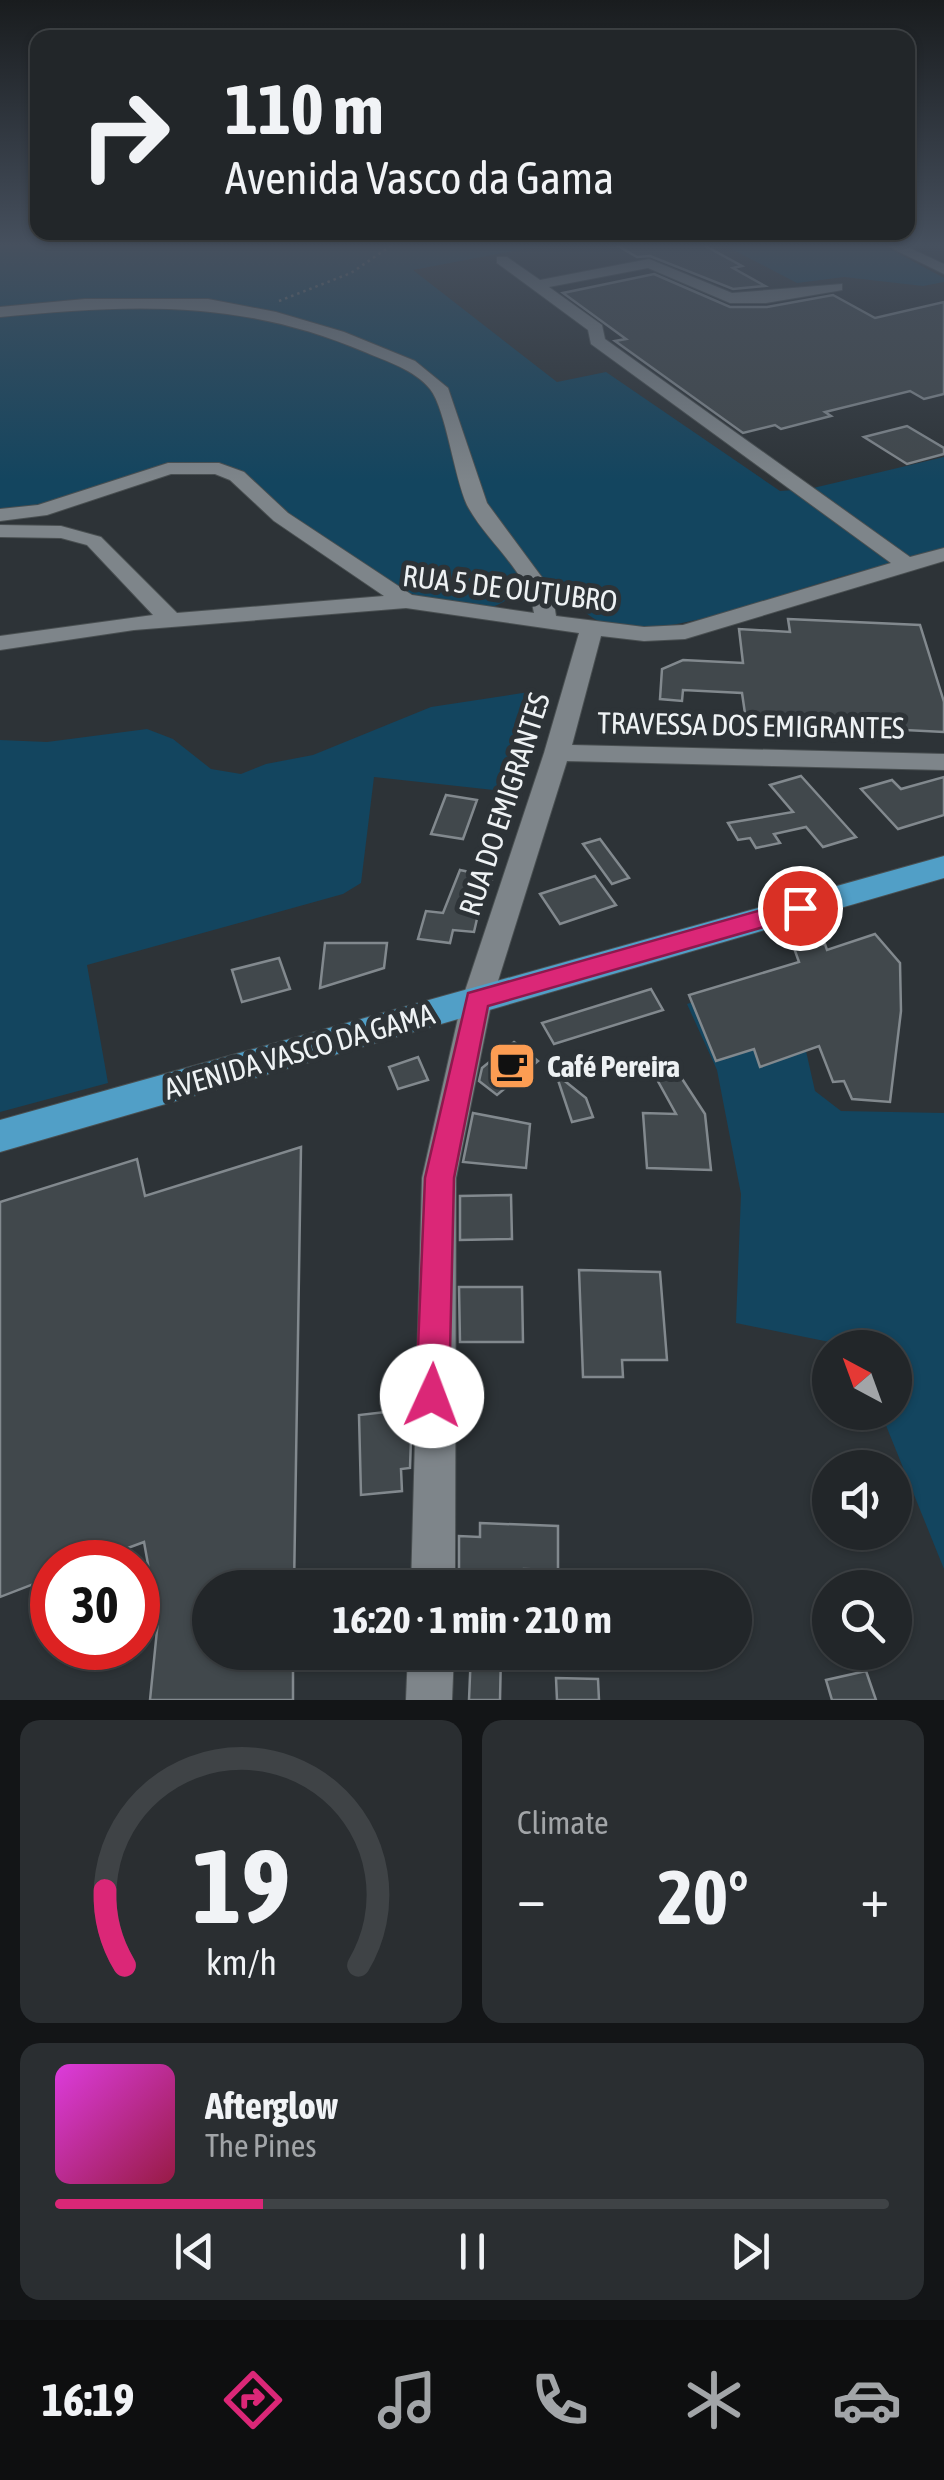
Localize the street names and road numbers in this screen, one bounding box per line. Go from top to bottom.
street label: RUA 5 DE OUTUBRO [401,558,619,618]
street label: RUA DO EMIGRANTES [452,688,556,920]
street label: TRAVESSA DOS EMIGRANTES [597,705,905,745]
street label: AVENIDA VASCO DA GAMA [160,996,438,1106]

